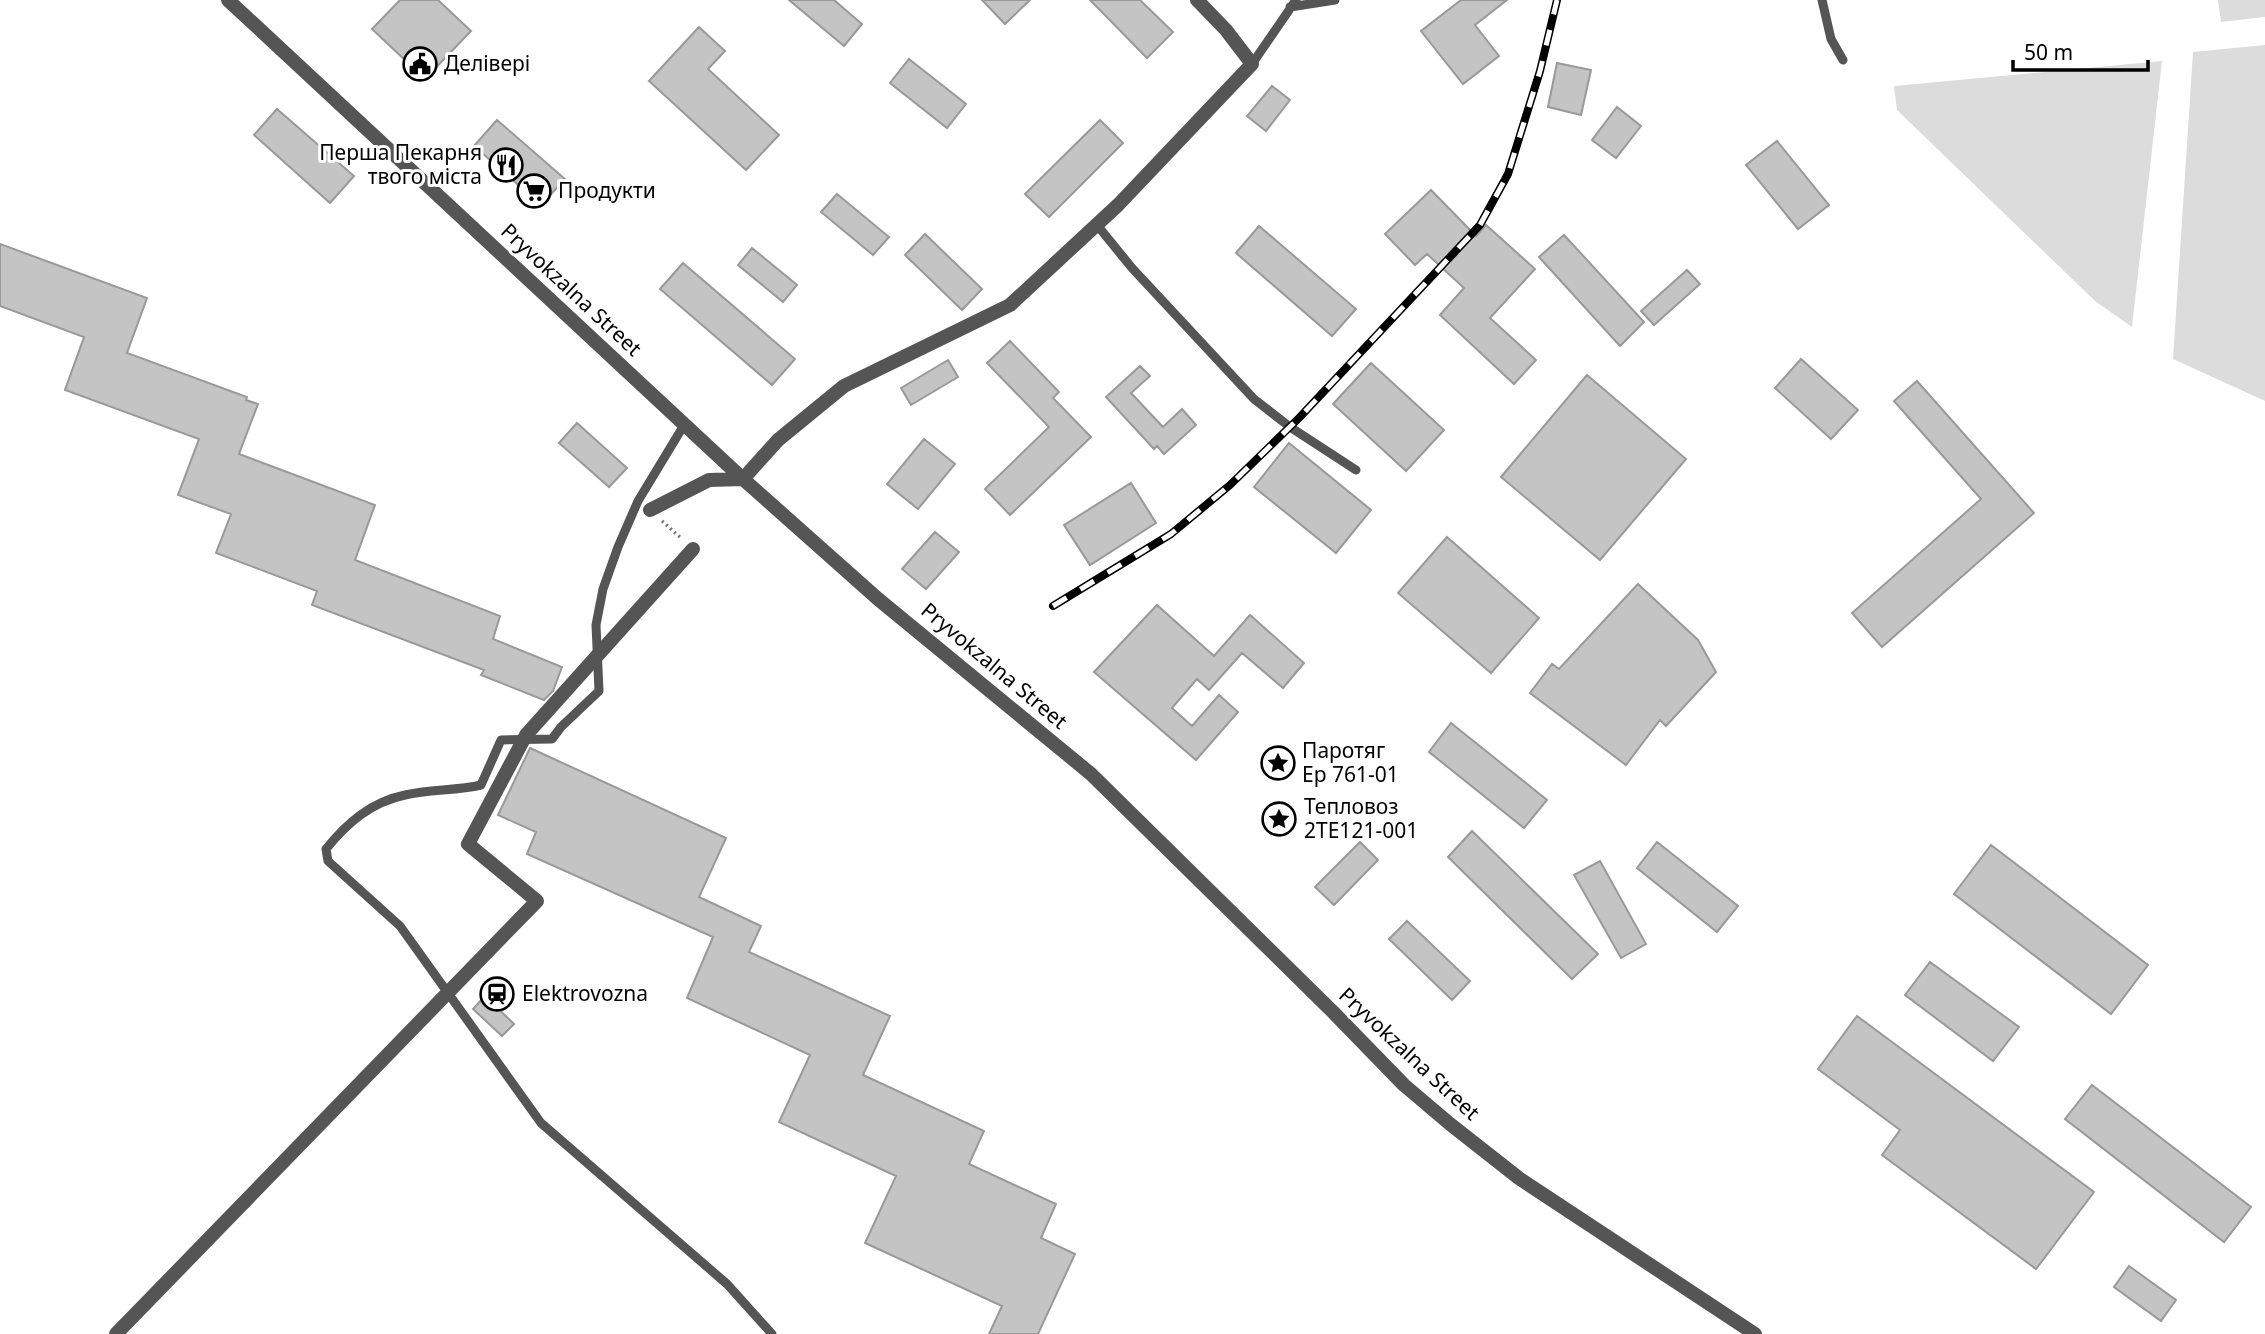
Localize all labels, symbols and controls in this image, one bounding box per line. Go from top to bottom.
scale bar [2013,28,2148,72]
text: 50 m [2024,38,2073,66]
public building icon: Делівері [401,45,439,83]
place label: Делівері [444,49,530,77]
place label: Перша Пекарня твого мiста [319,138,482,190]
restaurant icon: Перша Пекарня твого мiста [487,146,525,184]
supermarket icon: Продукти [515,172,553,210]
place label: Продукти [558,176,656,204]
street label: Pryvokzalna Street [495,217,648,362]
street label: Pryvokzalna Street [916,596,1074,735]
place label: Паротяг Ер 761-01 [1302,736,1399,788]
place icon: Паротяг Ер 761-01 [1259,744,1297,782]
place label: Тепловоз 2ТЕ121-001 [1304,792,1418,844]
place icon: Тепловоз 2ТЕ121-001 [1260,800,1298,838]
station icon: Elektrovozna [478,975,516,1013]
place label: Elektrovozna [522,979,648,1007]
street label: Pryvokzalna Street [1333,981,1486,1126]

